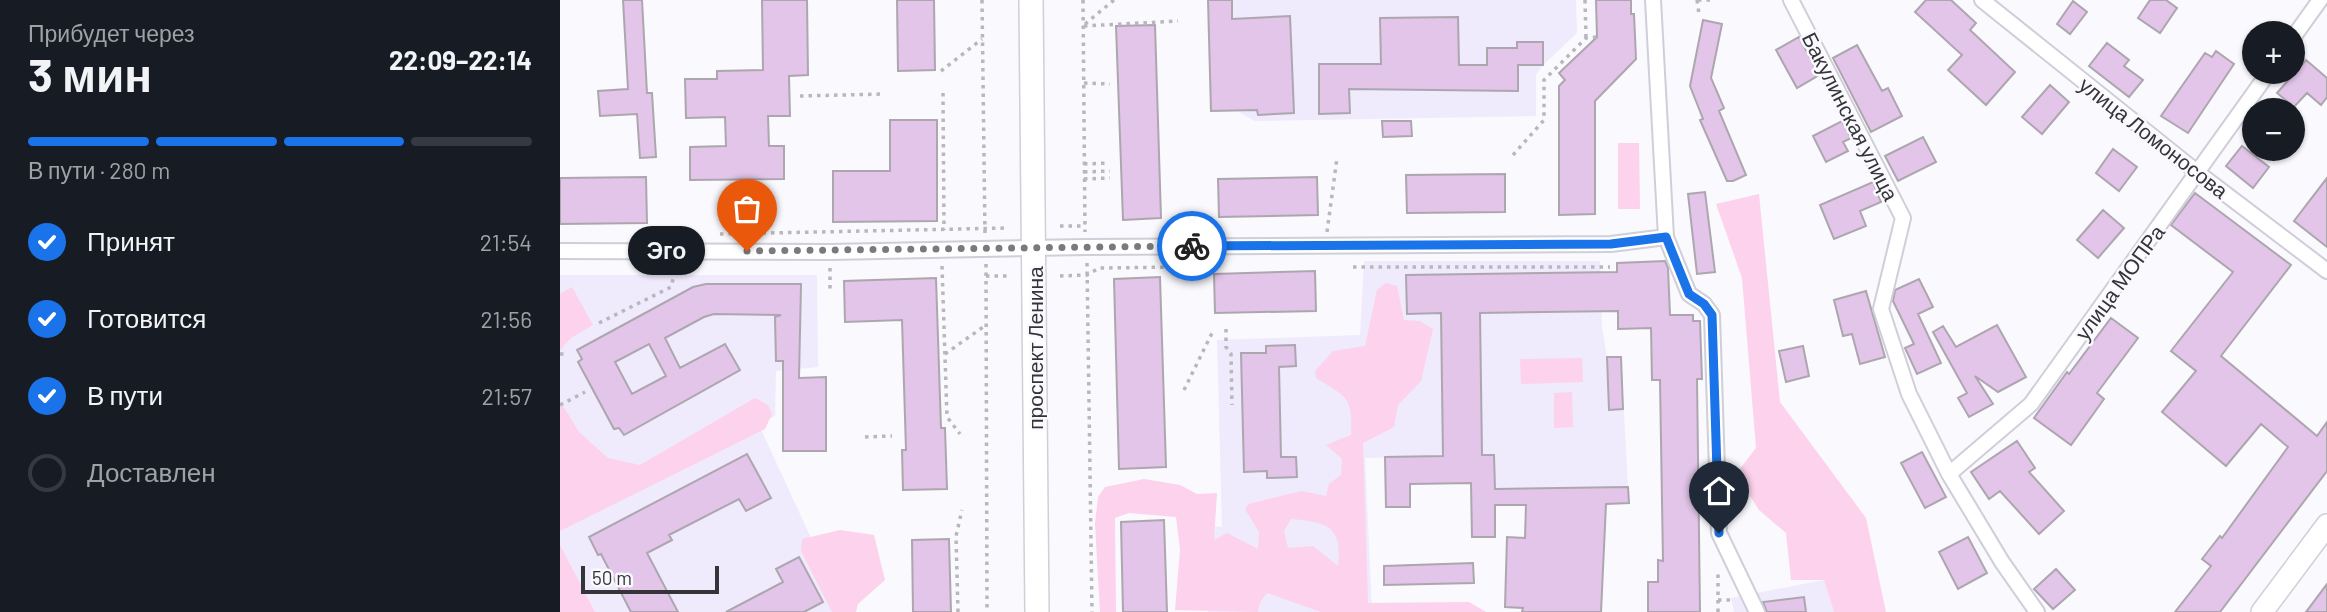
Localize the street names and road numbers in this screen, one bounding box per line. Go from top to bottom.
street label: Бакулинская улица [1798,28,1904,205]
street label: улица Ломоносова [2075,71,2234,203]
street label: улица МОПРа [2069,219,2169,344]
street label: проспект Ленина [1022,266,1047,430]

